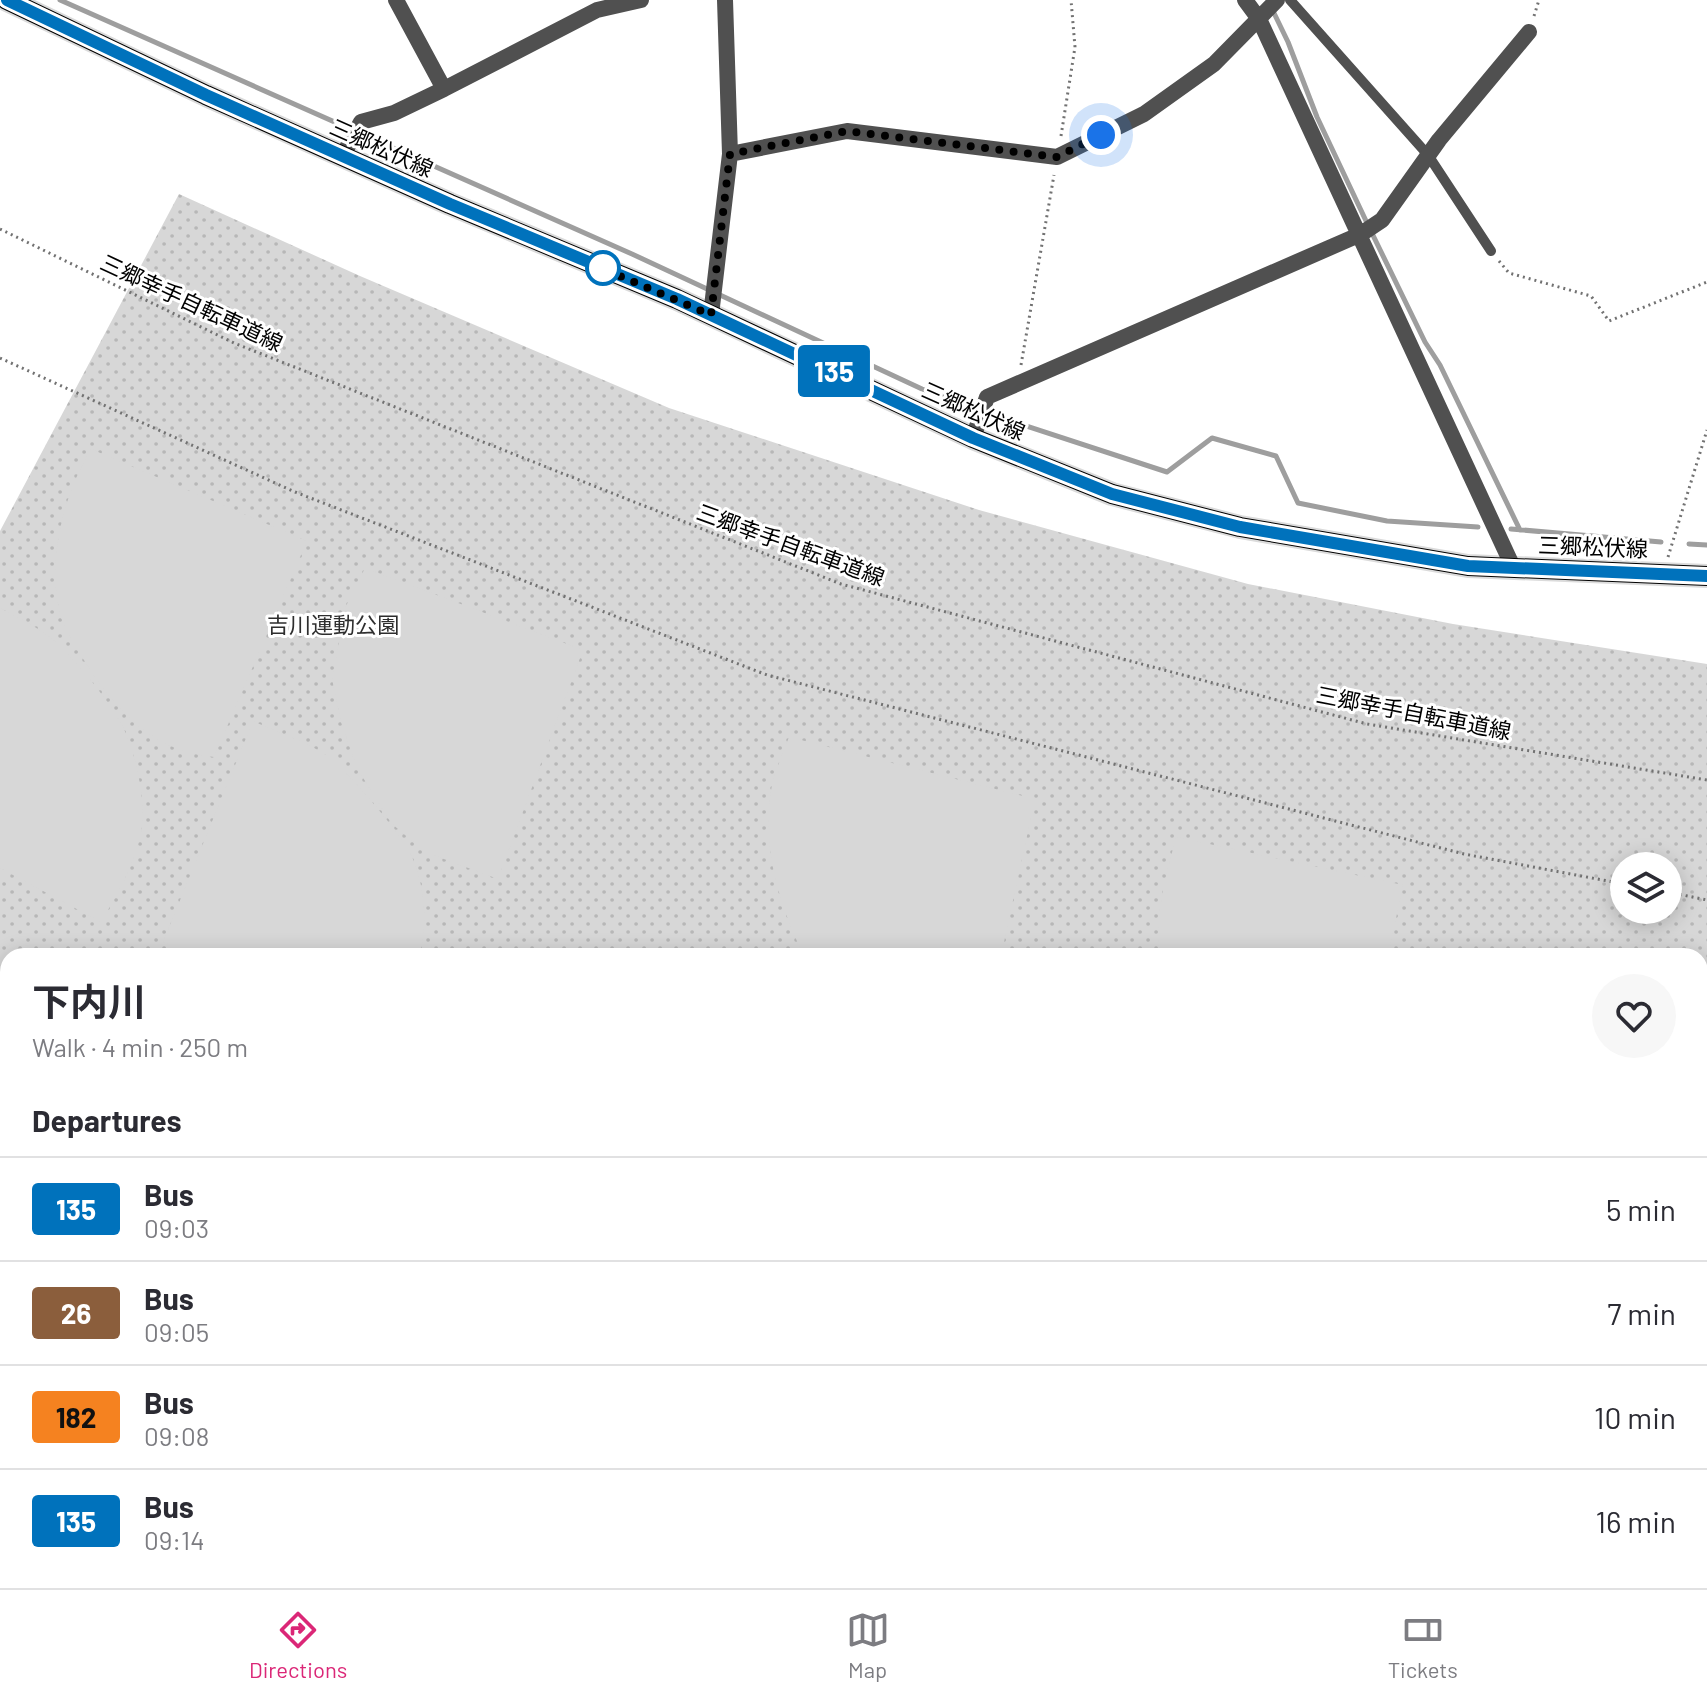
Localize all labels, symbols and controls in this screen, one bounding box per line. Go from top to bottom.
street label: 三郷松伏線 [326,113,438,181]
your location [1081,115,1121,155]
street label: 三郷幸手自転車道線 [97,248,287,356]
unlabelled marker [586,251,620,285]
line badge: 135 [788,345,880,397]
text: 135 [814,354,854,388]
street label: 三郷松伏線 [918,376,1030,444]
street label: 三郷幸手自転車道線 [694,498,888,590]
street label: 三郷松伏線 [1538,531,1648,561]
park label: 吉川運動公園 [267,611,399,637]
street label: 三郷幸手自転車道線 [1314,680,1514,744]
map controls [1610,852,1682,924]
button: layers [1610,852,1682,924]
button: heart [1592,974,1676,1058]
text: 下内川 [32,978,146,1024]
text: Walk · 4 min · 250 m [32,1031,248,1062]
text: Departures [32,1102,182,1138]
text: Bus [144,1176,194,1212]
text: 5 min [1606,1191,1676,1227]
text: 135 [56,1192,96,1226]
text: 09:03 [144,1212,209,1243]
text: Bus [144,1280,194,1316]
text: 7 min [1607,1295,1676,1331]
text: 26 [61,1296,91,1330]
text: 09:05 [144,1316,209,1347]
text: Bus [144,1384,194,1420]
text: 10 min [1594,1399,1676,1435]
text: 182 [56,1400,96,1434]
text: 09:08 [144,1420,209,1451]
text: Bus [144,1488,194,1524]
text: 16 min [1595,1503,1676,1539]
text: 135 [56,1504,96,1538]
text: 09:14 [144,1524,204,1555]
tab: Directions [249,1608,347,1682]
tab: Map [846,1608,890,1682]
tab: Tickets [1388,1608,1458,1682]

